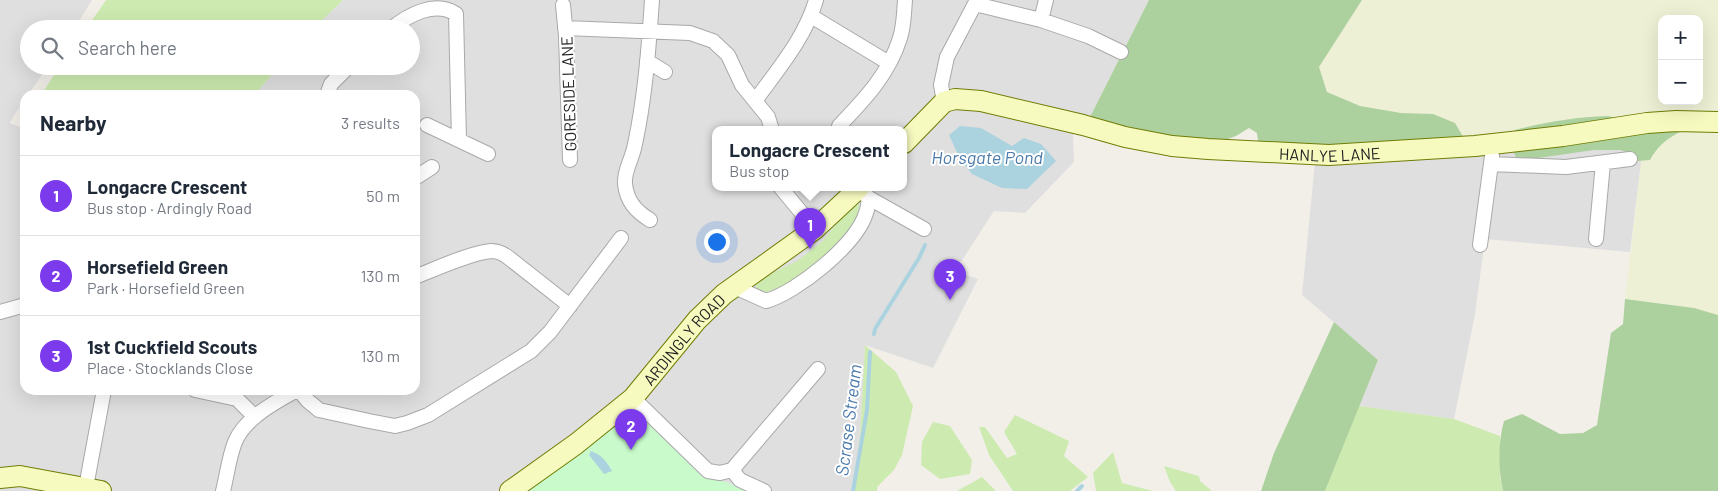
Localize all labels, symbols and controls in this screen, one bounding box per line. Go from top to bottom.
map controls [1658,15,1703,105]
button: + [1658,15,1703,60]
search box [20,20,420,75]
icon: search [38,34,66,62]
text: Search here [78,36,177,59]
street label: GORESIDE LANE [556,36,580,152]
button: − [1658,60,1703,105]
text: Nearby [40,110,106,135]
text: 3 results [341,113,400,132]
popup [712,126,907,191]
text: Longacre Crescent [729,138,890,161]
street label: HANLYE LANE [1279,142,1381,165]
water label: Horsgate Pond [931,146,1043,168]
text: Bus stop [729,161,789,180]
text: Longacre Crescent [87,175,247,198]
text: 1 [53,186,59,205]
text: 50 m [366,186,400,205]
text: Bus stop · Ardingly Road [87,198,252,217]
pin: 1 [794,208,826,249]
your location [704,229,730,255]
text: Horsefield Green [87,255,228,278]
pin: 3 [934,259,966,300]
text: 2 [52,266,60,285]
text: 130 m [361,266,400,285]
text: Park · Horsefield Green [87,278,245,297]
street label: ARDINGLY ROAD [639,289,728,388]
text: 1st Cuckfield Scouts [87,335,257,358]
text: 3 [52,346,60,365]
text: 130 m [361,346,400,365]
text: Place · Stocklands Close [87,358,253,377]
water label: Scrase Stream [830,363,866,477]
pin: 2 [615,409,647,450]

